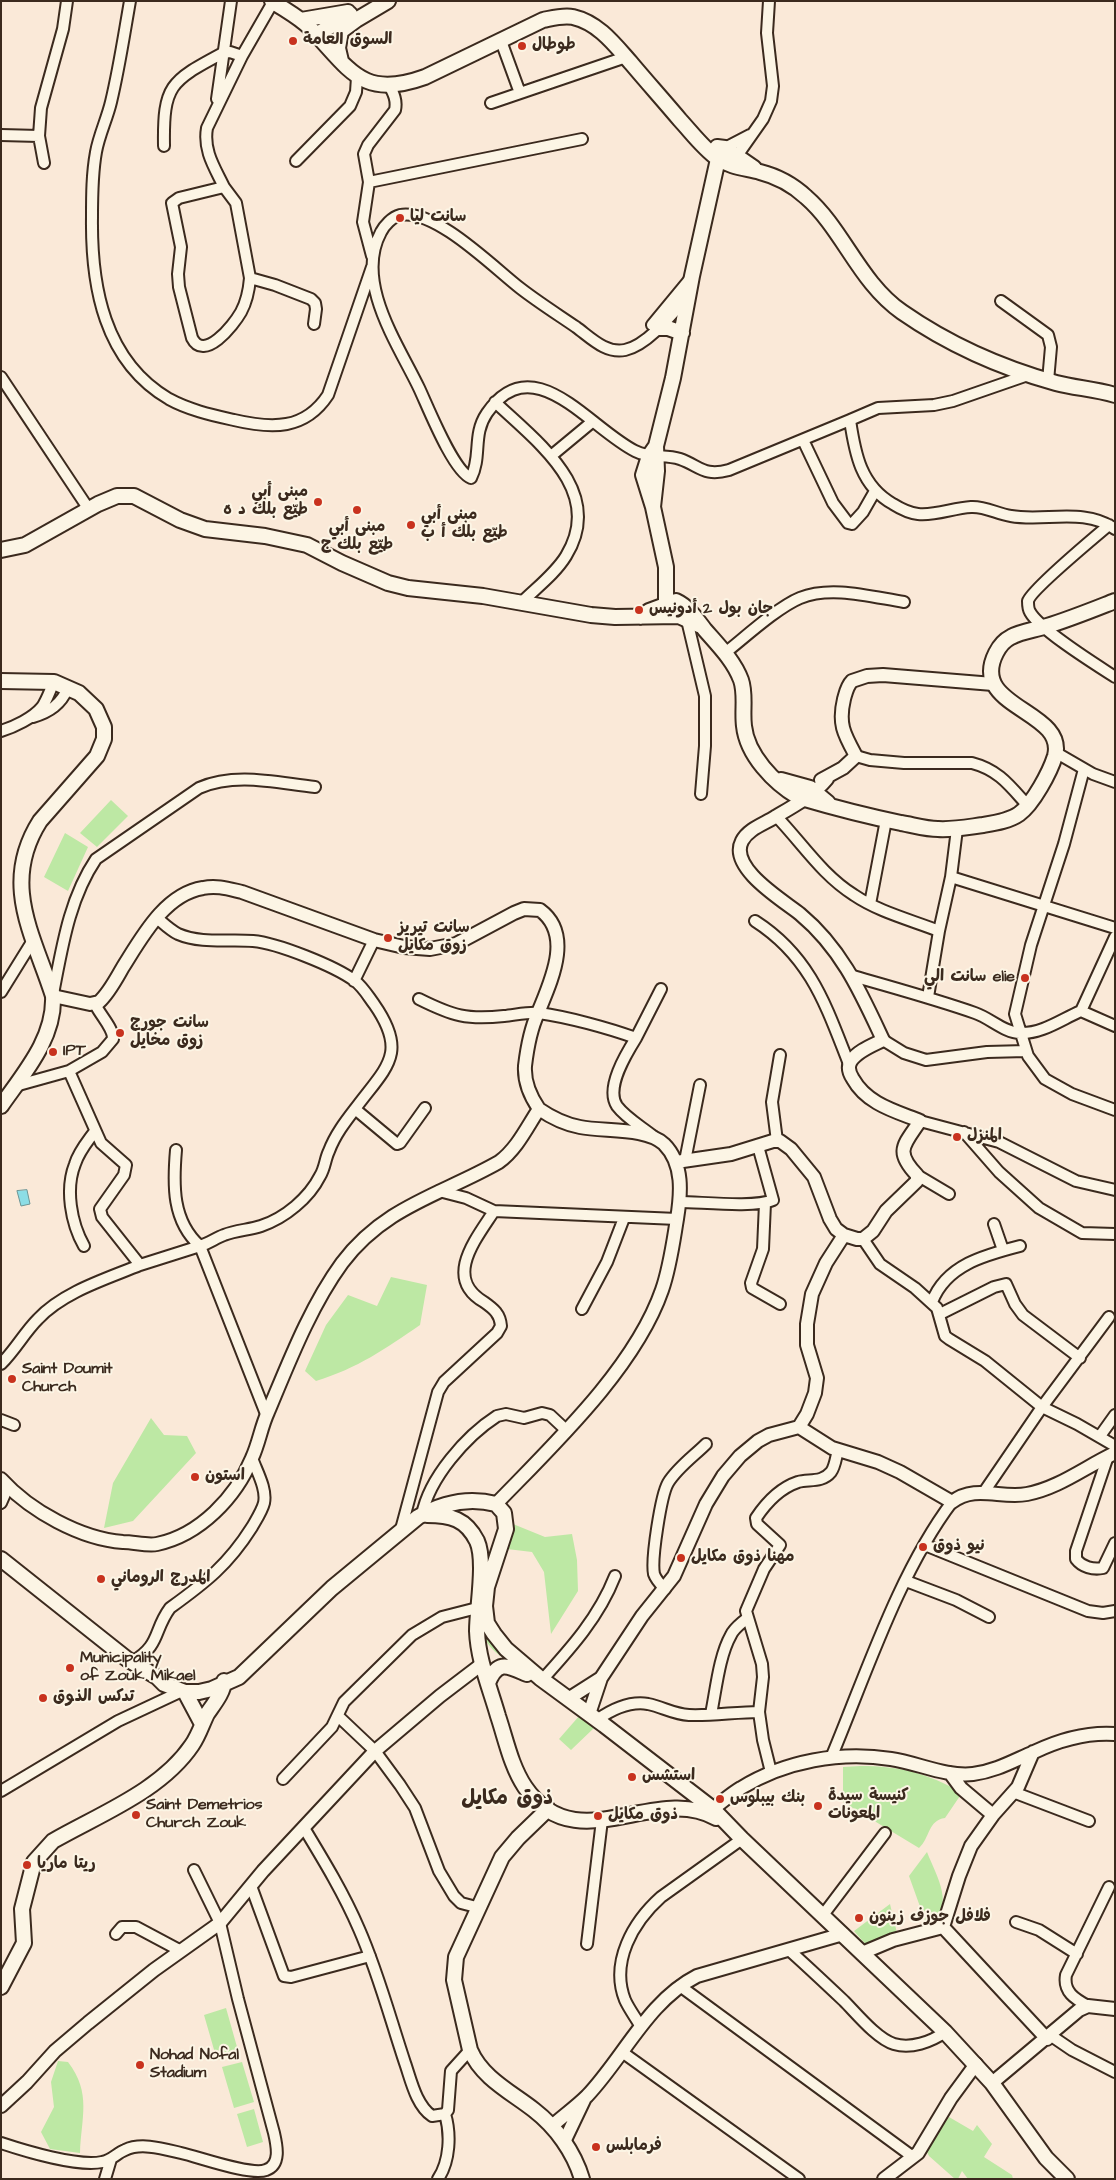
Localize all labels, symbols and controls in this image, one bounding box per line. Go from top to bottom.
place label: السوق العامة [303,31,392,51]
marker: السوق العامة [287,35,299,47]
place label: طوطال [532,36,576,56]
marker: طوطال [516,40,528,52]
place label: سانت ليا [410,208,466,228]
marker: سانت ليا [394,212,406,224]
place label: مبنى أبي طيّع بلك د ه [223,483,308,521]
marker: مبنى أبي طيّع بلك د ه [312,496,324,508]
marker: مبنى أبي طيّع بلك ج [351,504,363,516]
place label: مبنى أبي طيّع بلك أ ب [421,506,508,544]
place label: مبنى أبي طيّع بلك ج [321,518,393,556]
marker: مبنى أبي طيّع بلك أ ب [405,519,417,531]
place label: جان بول 2 أدونيس [649,600,773,620]
marker: جان بول 2 أدونيس [633,604,645,616]
place label: سانت تيريز زوق مكايل [398,919,470,957]
marker: سانت تيريز زوق مكايل [382,932,394,944]
place label: سانت الي elie [924,968,1015,988]
marker: سانت الي elie [1019,972,1031,984]
place label: سانت جورج زوق مخايل [130,1014,209,1052]
marker: سانت جورج زوق مخايل [114,1027,126,1039]
place label: IPT [63,1042,86,1062]
marker: IPT [47,1046,59,1058]
place label: المنزل [967,1127,1002,1147]
marker: المنزل [951,1131,963,1143]
place label: Saint Doumit Church [22,1360,113,1398]
marker: Saint Doumit Church [6,1373,18,1385]
place label: استون [205,1467,245,1487]
marker: استون [189,1471,201,1483]
place label: نيو ذوق [933,1537,985,1557]
marker: نيو ذوق [917,1541,929,1553]
place label: مهنا ذوق مكايل [691,1548,794,1568]
marker: مهنا ذوق مكايل [675,1552,687,1564]
place label: المدرج الروماني [111,1569,210,1589]
marker: المدرج الروماني [95,1573,107,1585]
place label: Municipality of Zouk Mikael [80,1649,196,1687]
marker: Municipality of Zouk Mikael [64,1662,76,1674]
place label: تدكس الذوق [53,1688,134,1708]
marker: تدكس الذوق [37,1692,49,1704]
place label: استشس [642,1767,695,1787]
marker: استشس [626,1771,638,1783]
district label: ذوق مكايل [461,1787,553,1813]
place label: كنيسة سيدة المعونات [828,1787,909,1825]
place label: بنك بيبلوس [730,1789,805,1809]
marker: بنك بيبلوس [714,1793,726,1805]
place label: Saint Demetrios Church Zouk [146,1796,263,1834]
marker: كنيسة سيدة المعونات [812,1800,824,1812]
place label: ذوق مكايل [608,1806,678,1826]
marker: Saint Demetrios Church Zouk [130,1809,142,1821]
marker: ذوق مكايل [592,1810,604,1822]
place label: ريتا ماريا [37,1855,96,1875]
marker: ريتا ماريا [21,1859,33,1871]
place label: فلافل جوزف زينون [869,1908,991,1928]
marker: فلافل جوزف زينون [853,1912,865,1924]
place label: Nohad Nofal Stadium [150,2046,239,2084]
marker: Nohad Nofal Stadium [134,2059,146,2071]
place label: فرمابلس [606,2137,662,2157]
marker: فرمابلس [590,2141,602,2153]

